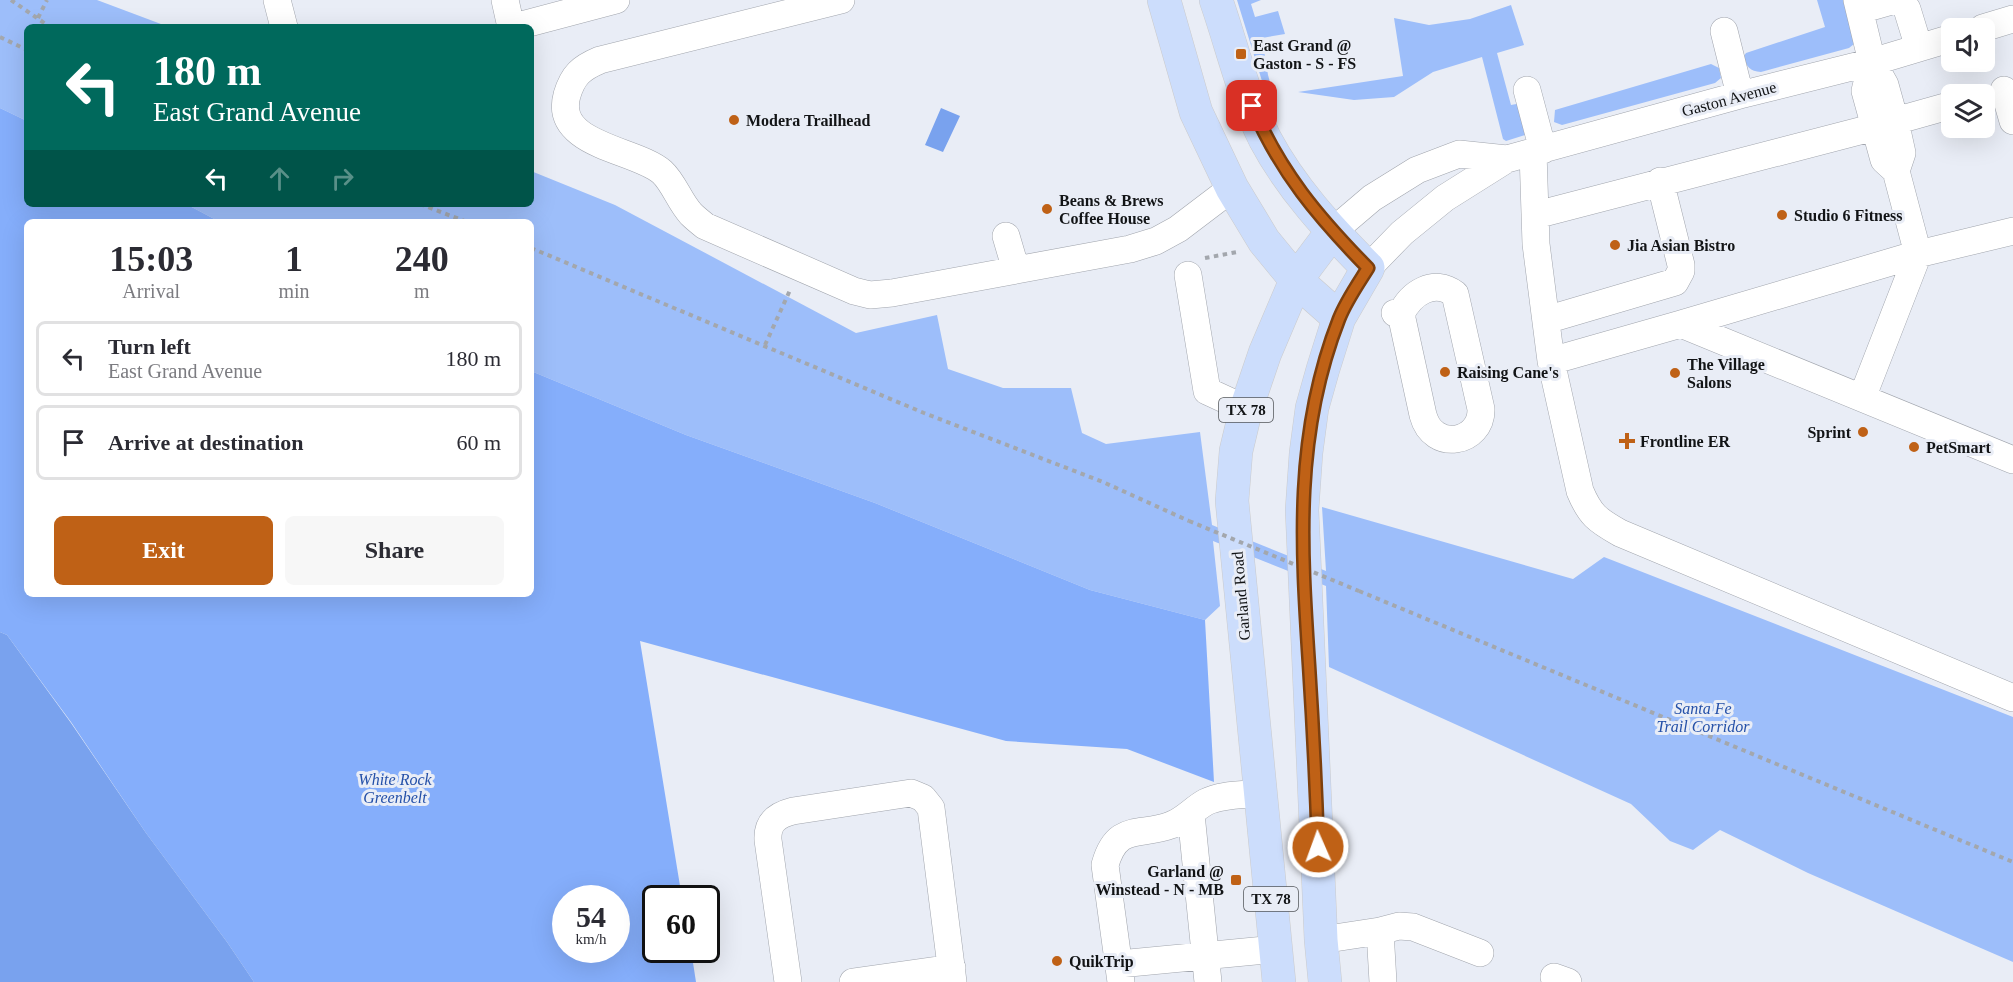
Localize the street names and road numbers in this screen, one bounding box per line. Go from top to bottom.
street label: Gaston Avenue [1680,78,1778,120]
road number: TX 78 [1219,398,1273,422]
street label: Garland Road [1229,551,1253,641]
road number: TX 78 [1244,887,1298,911]

